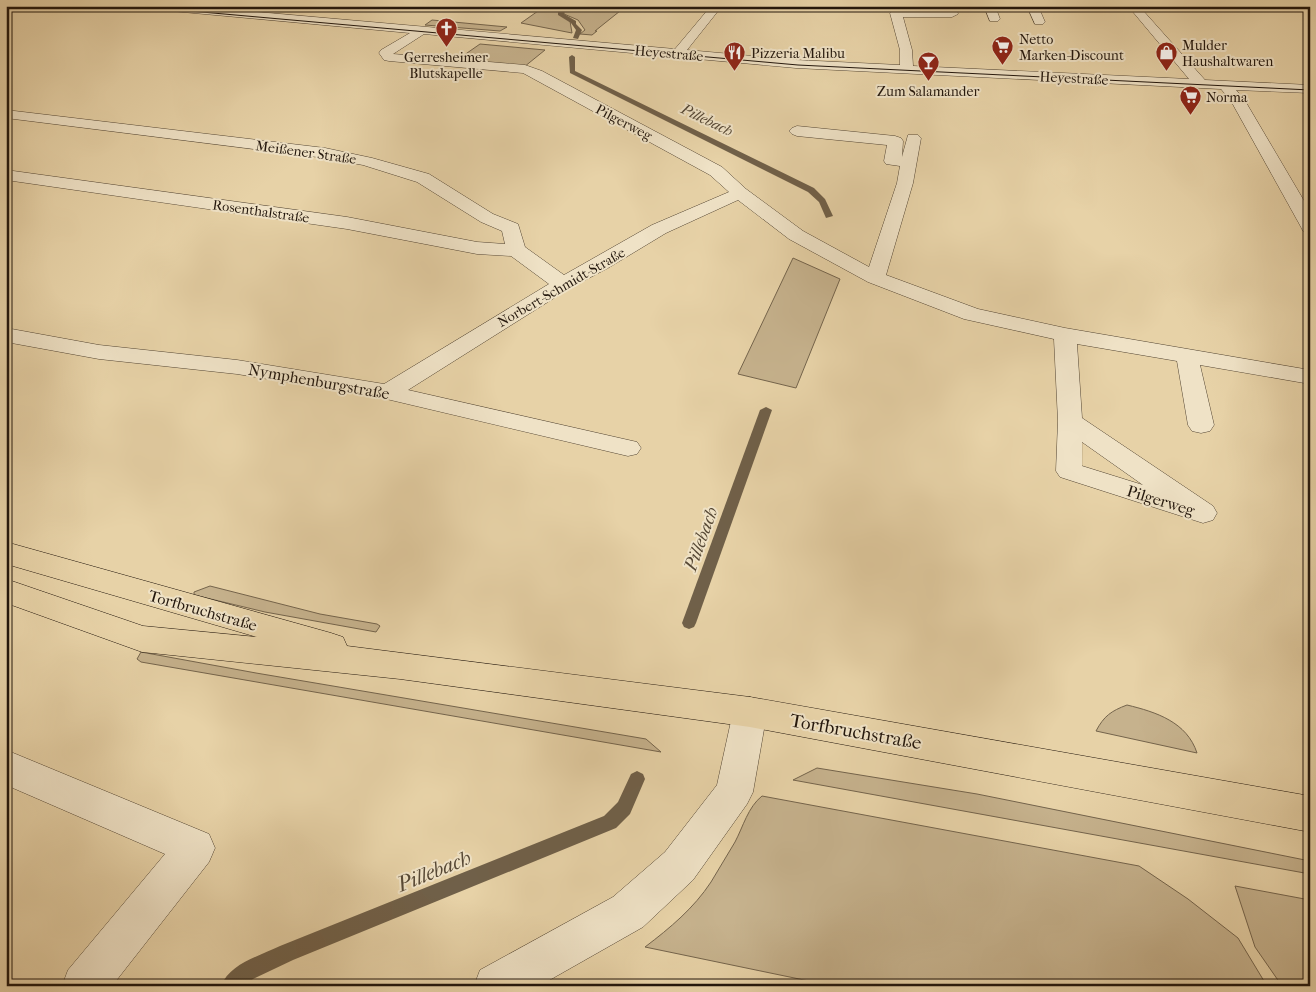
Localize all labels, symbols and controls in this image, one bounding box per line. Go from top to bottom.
church icon: Gerresheimer Blutskapelle [434,17,458,48]
place label: Netto Marken-Discount [1019,31,1124,64]
supermarket icon: Netto Marken-Discount [991,35,1015,66]
place label: Mulder Haushaltwaren [1182,37,1273,70]
restaurant icon: Pizzeria Malibu [723,41,747,72]
shop icon: Mulder Haushaltwaren [1154,41,1178,72]
street label: Heyestraße [634,42,704,65]
place label: Pizzeria Malibu [751,45,845,62]
place label: Gerresheimer Blutskapelle [404,49,488,82]
bar icon: Zum Salamander [916,51,940,82]
street label: Heyestraße [1039,68,1109,89]
place label: Zum Salamander [877,83,979,100]
supermarket icon: Norma [1178,85,1202,116]
place label: Norma [1206,89,1248,106]
water label: Pillebach [677,99,736,140]
street label: Pilgerweg [593,101,655,145]
street label: Meißener Straße [254,137,357,168]
street label: Rosenthalstraße [211,196,311,227]
street label: Norbert-Schmidt-Straße [494,244,628,331]
street label: Nymphenburgstraße [247,360,391,403]
street label: Pilgerweg [1125,481,1198,520]
water label: Pillebach [680,504,723,575]
street label: Torfbruchstraße [146,586,259,635]
street label: Torfbruchstraße [788,710,923,754]
water label: Pillebach [393,845,475,897]

